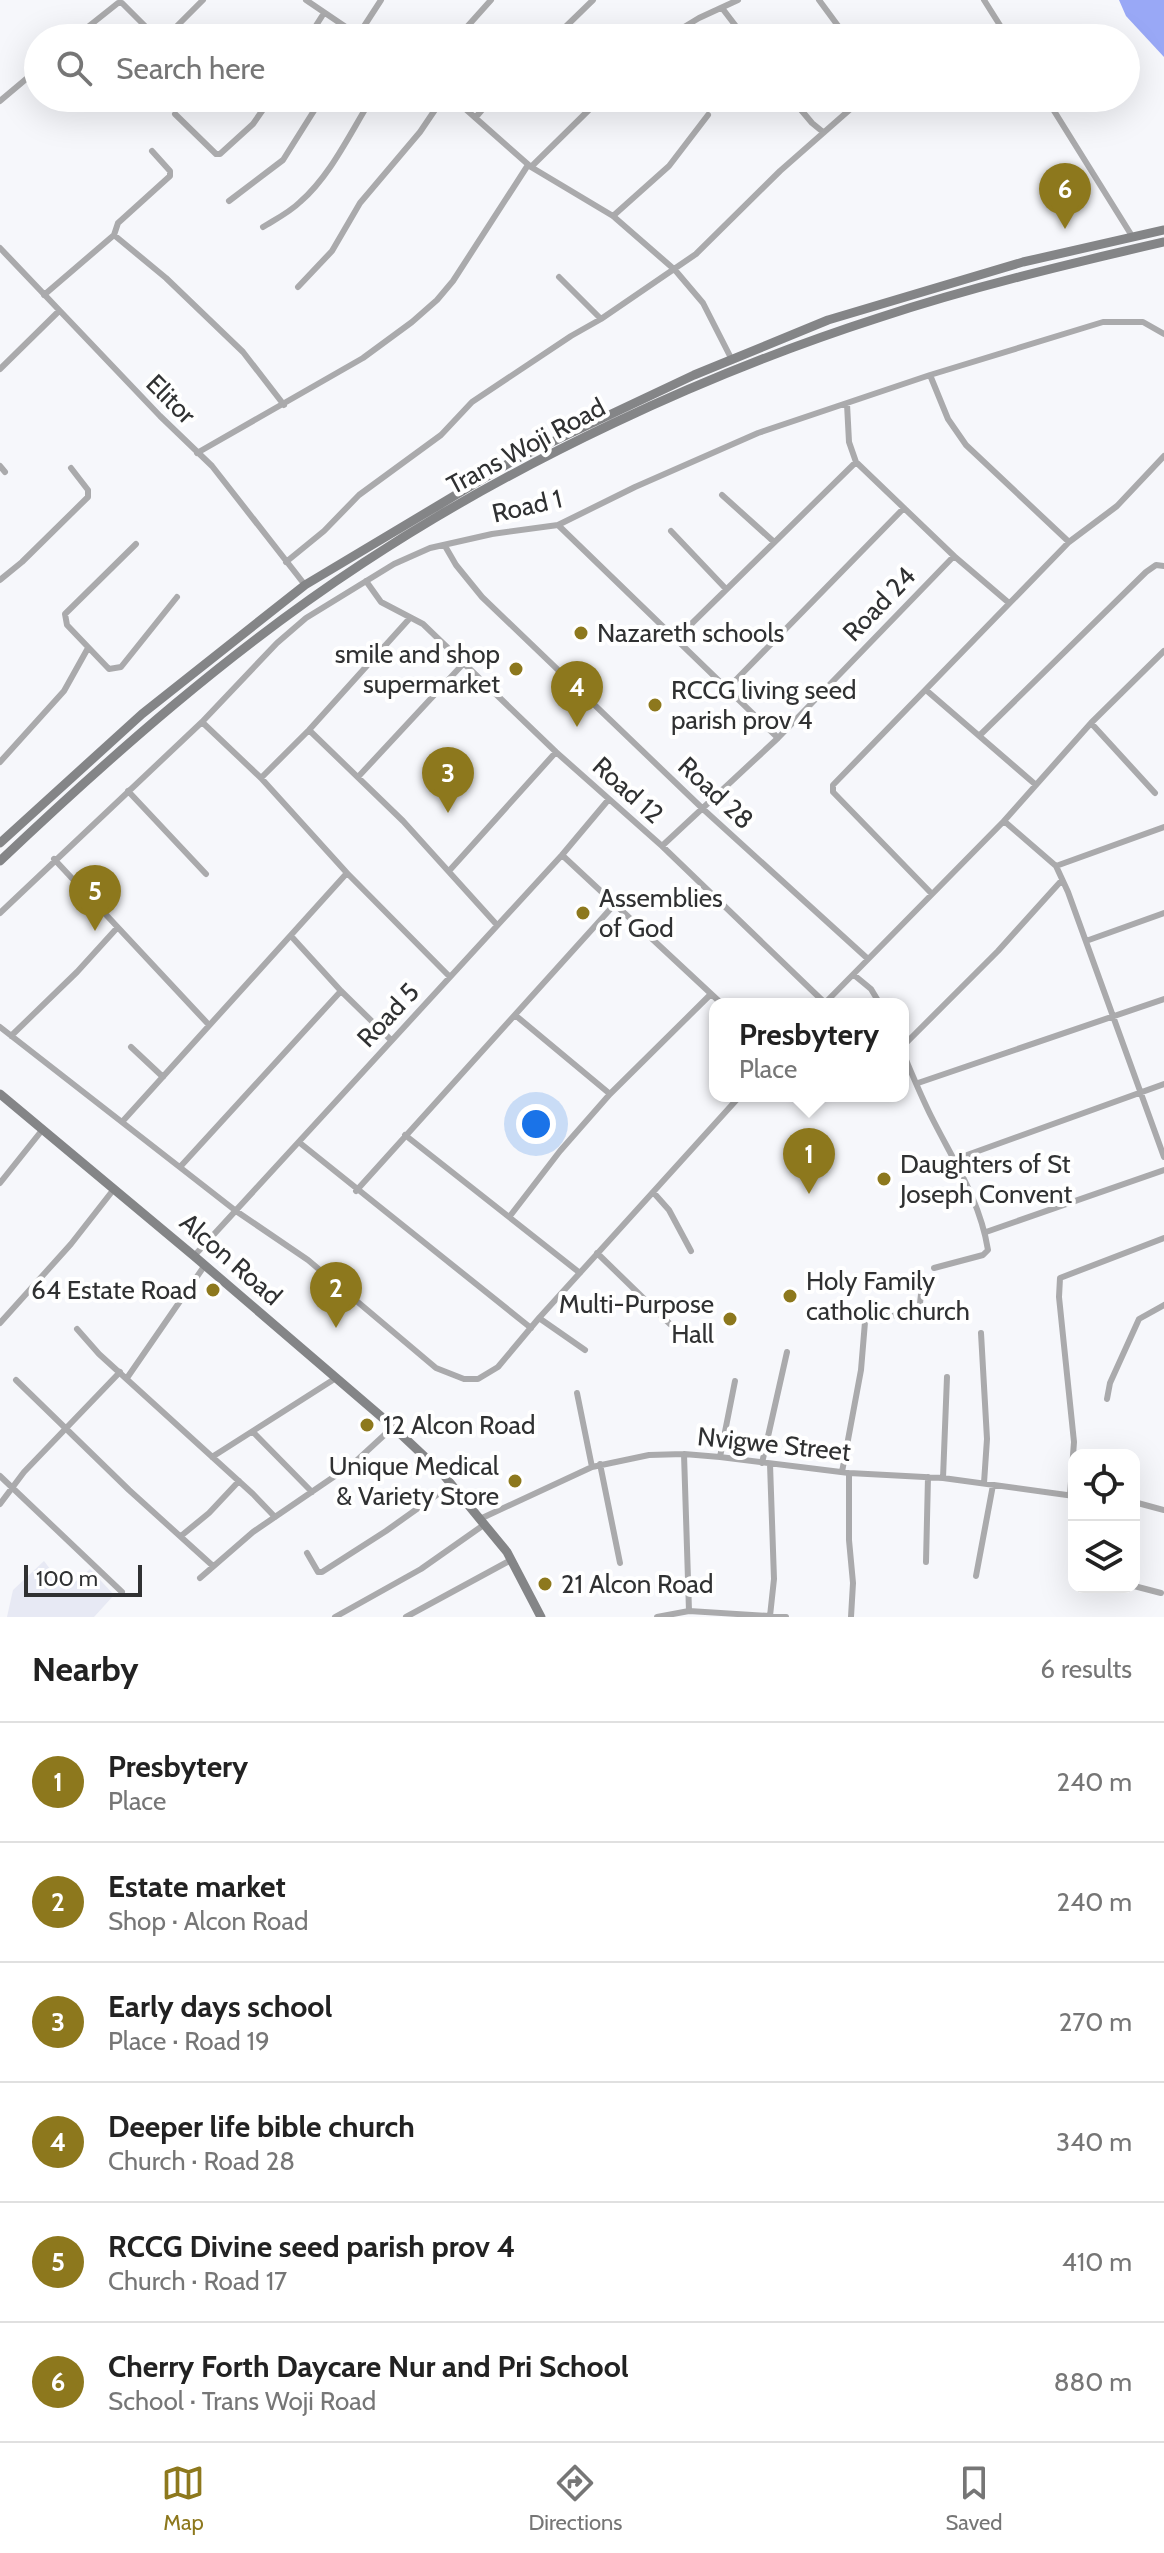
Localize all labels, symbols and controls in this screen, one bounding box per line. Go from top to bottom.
search box [24,24,1140,112]
icon: search [52,46,96,90]
text: Search here [116,50,265,87]
pin: 6 [1039,163,1091,229]
street label: Elitor [139,367,203,431]
street label: Trans Woji Road [441,391,611,501]
street label: Road 1 [489,482,565,530]
street label: Road 24 [836,560,922,648]
place label: Nazareth schools [597,617,785,649]
marker: Nazareth schools [572,624,590,642]
place label: smile and shop supermarket [335,638,500,700]
marker: smile and shop supermarket [507,660,525,678]
pin: 4 [551,661,603,727]
place label: RCCG living seed parish prov 4 [671,674,856,736]
marker: RCCG living seed parish prov 4 [646,696,664,714]
pin: 3 [422,747,474,813]
street label: Road 12 [586,750,670,830]
street label: Road 28 [672,750,760,836]
pin: 5 [69,865,121,931]
place label: Assemblies of God [599,882,723,944]
marker: Assemblies of God [574,904,592,922]
street label: Road 5 [350,976,426,1054]
popup [709,998,909,1102]
text: Presbytery [739,1016,879,1053]
text: Place [739,1053,797,1085]
your location [516,1104,556,1144]
pin: 1 [783,1128,835,1194]
place label: Daughters of St Joseph Convent [899,1148,1072,1210]
marker: Daughters of St Joseph Convent [875,1170,893,1188]
street label: Alcon Road [174,1206,288,1312]
pin: 2 [310,1262,362,1328]
place label: Holy Family catholic church [806,1265,970,1327]
place label: 64 Estate Road [31,1274,197,1306]
marker: 64 Estate Road [204,1281,222,1299]
marker: Holy Family catholic church [781,1287,799,1305]
place label: Multi-Purpose Hall [559,1288,714,1350]
marker: Multi-Purpose Hall [721,1310,739,1328]
place label: 12 Alcon Road [383,1409,536,1441]
marker: 12 Alcon Road [358,1416,376,1434]
street label: Nvigwe Street [696,1420,852,1468]
map controls [1068,1449,1140,1593]
button: locate [1068,1449,1140,1521]
place label: Unique Medical & Variety Store [329,1450,499,1512]
marker: Unique Medical & Variety Store [506,1472,524,1490]
button: layers [1068,1521,1140,1593]
scale bar [24,1561,142,1597]
text: 100 m [36,1565,98,1592]
place label: 21 Alcon Road [561,1568,714,1600]
marker: 21 Alcon Road [536,1575,554,1593]
text: Nearby [32,1648,139,1690]
text: 6 results [1040,1653,1132,1685]
text: Presbytery [108,1748,248,1785]
text: 1 [53,1766,63,1798]
text: 240 m [1057,1766,1132,1798]
text: Place [108,1785,166,1817]
text: Estate market [108,1868,286,1905]
text: 2 [51,1886,65,1918]
text: 240 m [1057,1886,1132,1918]
text: Shop · Alcon Road [108,1905,308,1937]
text: Early days school [108,1988,332,2025]
text: 3 [51,2006,65,2038]
text: 270 m [1059,2006,1132,2038]
text: Place · Road 19 [108,2025,270,2057]
text: Deeper life bible church [108,2108,415,2145]
text: 4 [50,2126,66,2158]
text: 340 m [1056,2126,1132,2158]
text: Church · Road 28 [108,2145,295,2177]
text: RCCG Divine seed parish prov 4 [108,2228,515,2265]
text: 5 [51,2246,65,2278]
text: 410 m [1062,2246,1132,2278]
text: Church · Road 17 [108,2265,287,2297]
text: Cherry Forth Daycare Nur and Pri School [108,2348,629,2385]
text: 6 [51,2366,65,2398]
text: 880 m [1054,2366,1132,2398]
text: School · Trans Woji Road [108,2385,376,2417]
tab: Map [161,2461,205,2536]
tab: Directions [528,2461,622,2536]
tab: Saved [945,2461,1003,2536]

